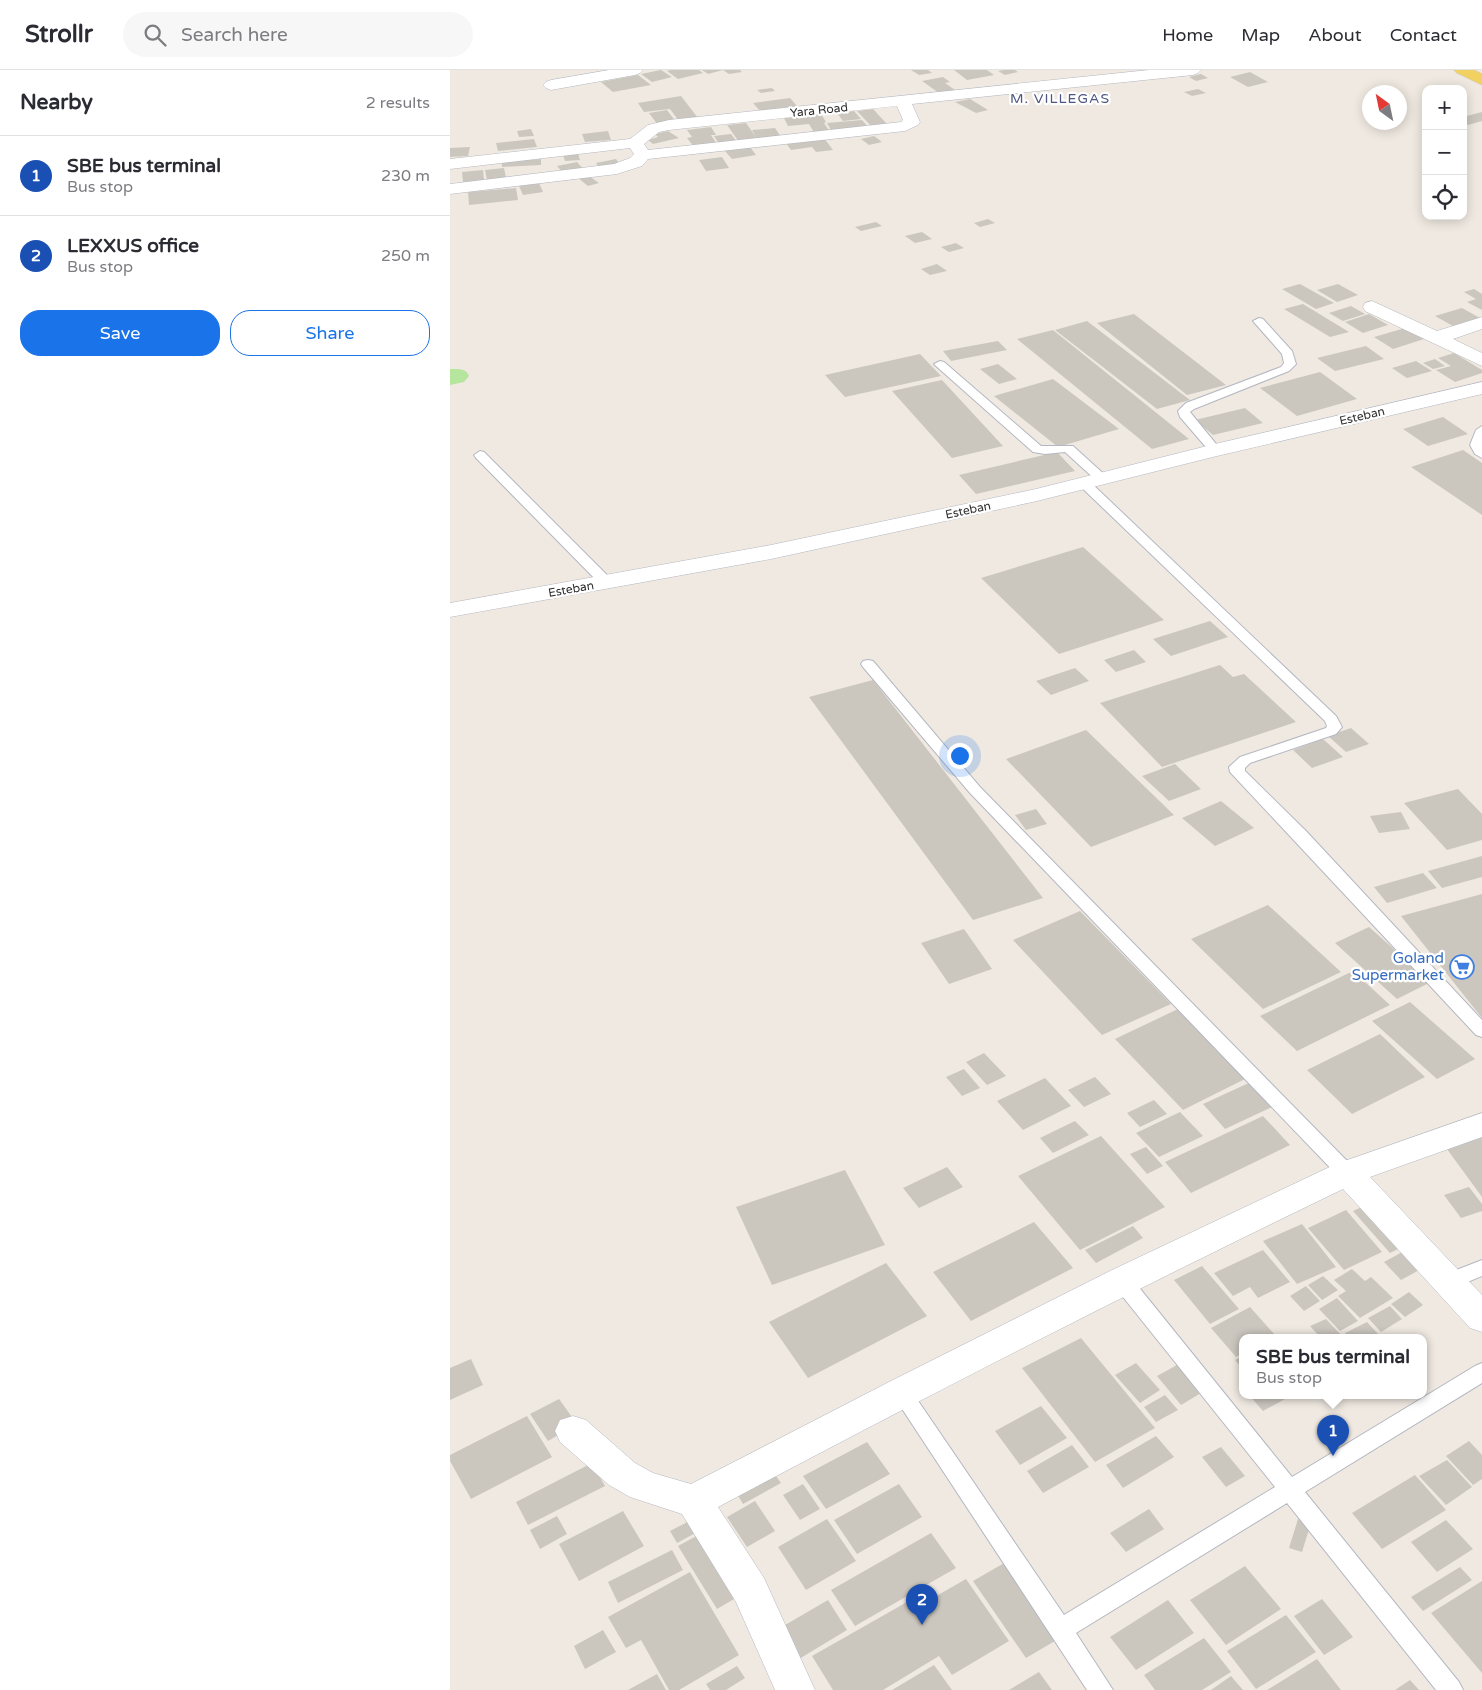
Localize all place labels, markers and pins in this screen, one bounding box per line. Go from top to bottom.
place label: Goland Supermarket [1352,949,1444,984]
supermarket icon: Goland Supermarket [1449,954,1475,980]
pin: 1 [1317,1415,1349,1456]
pin: 2 [906,1584,938,1625]

